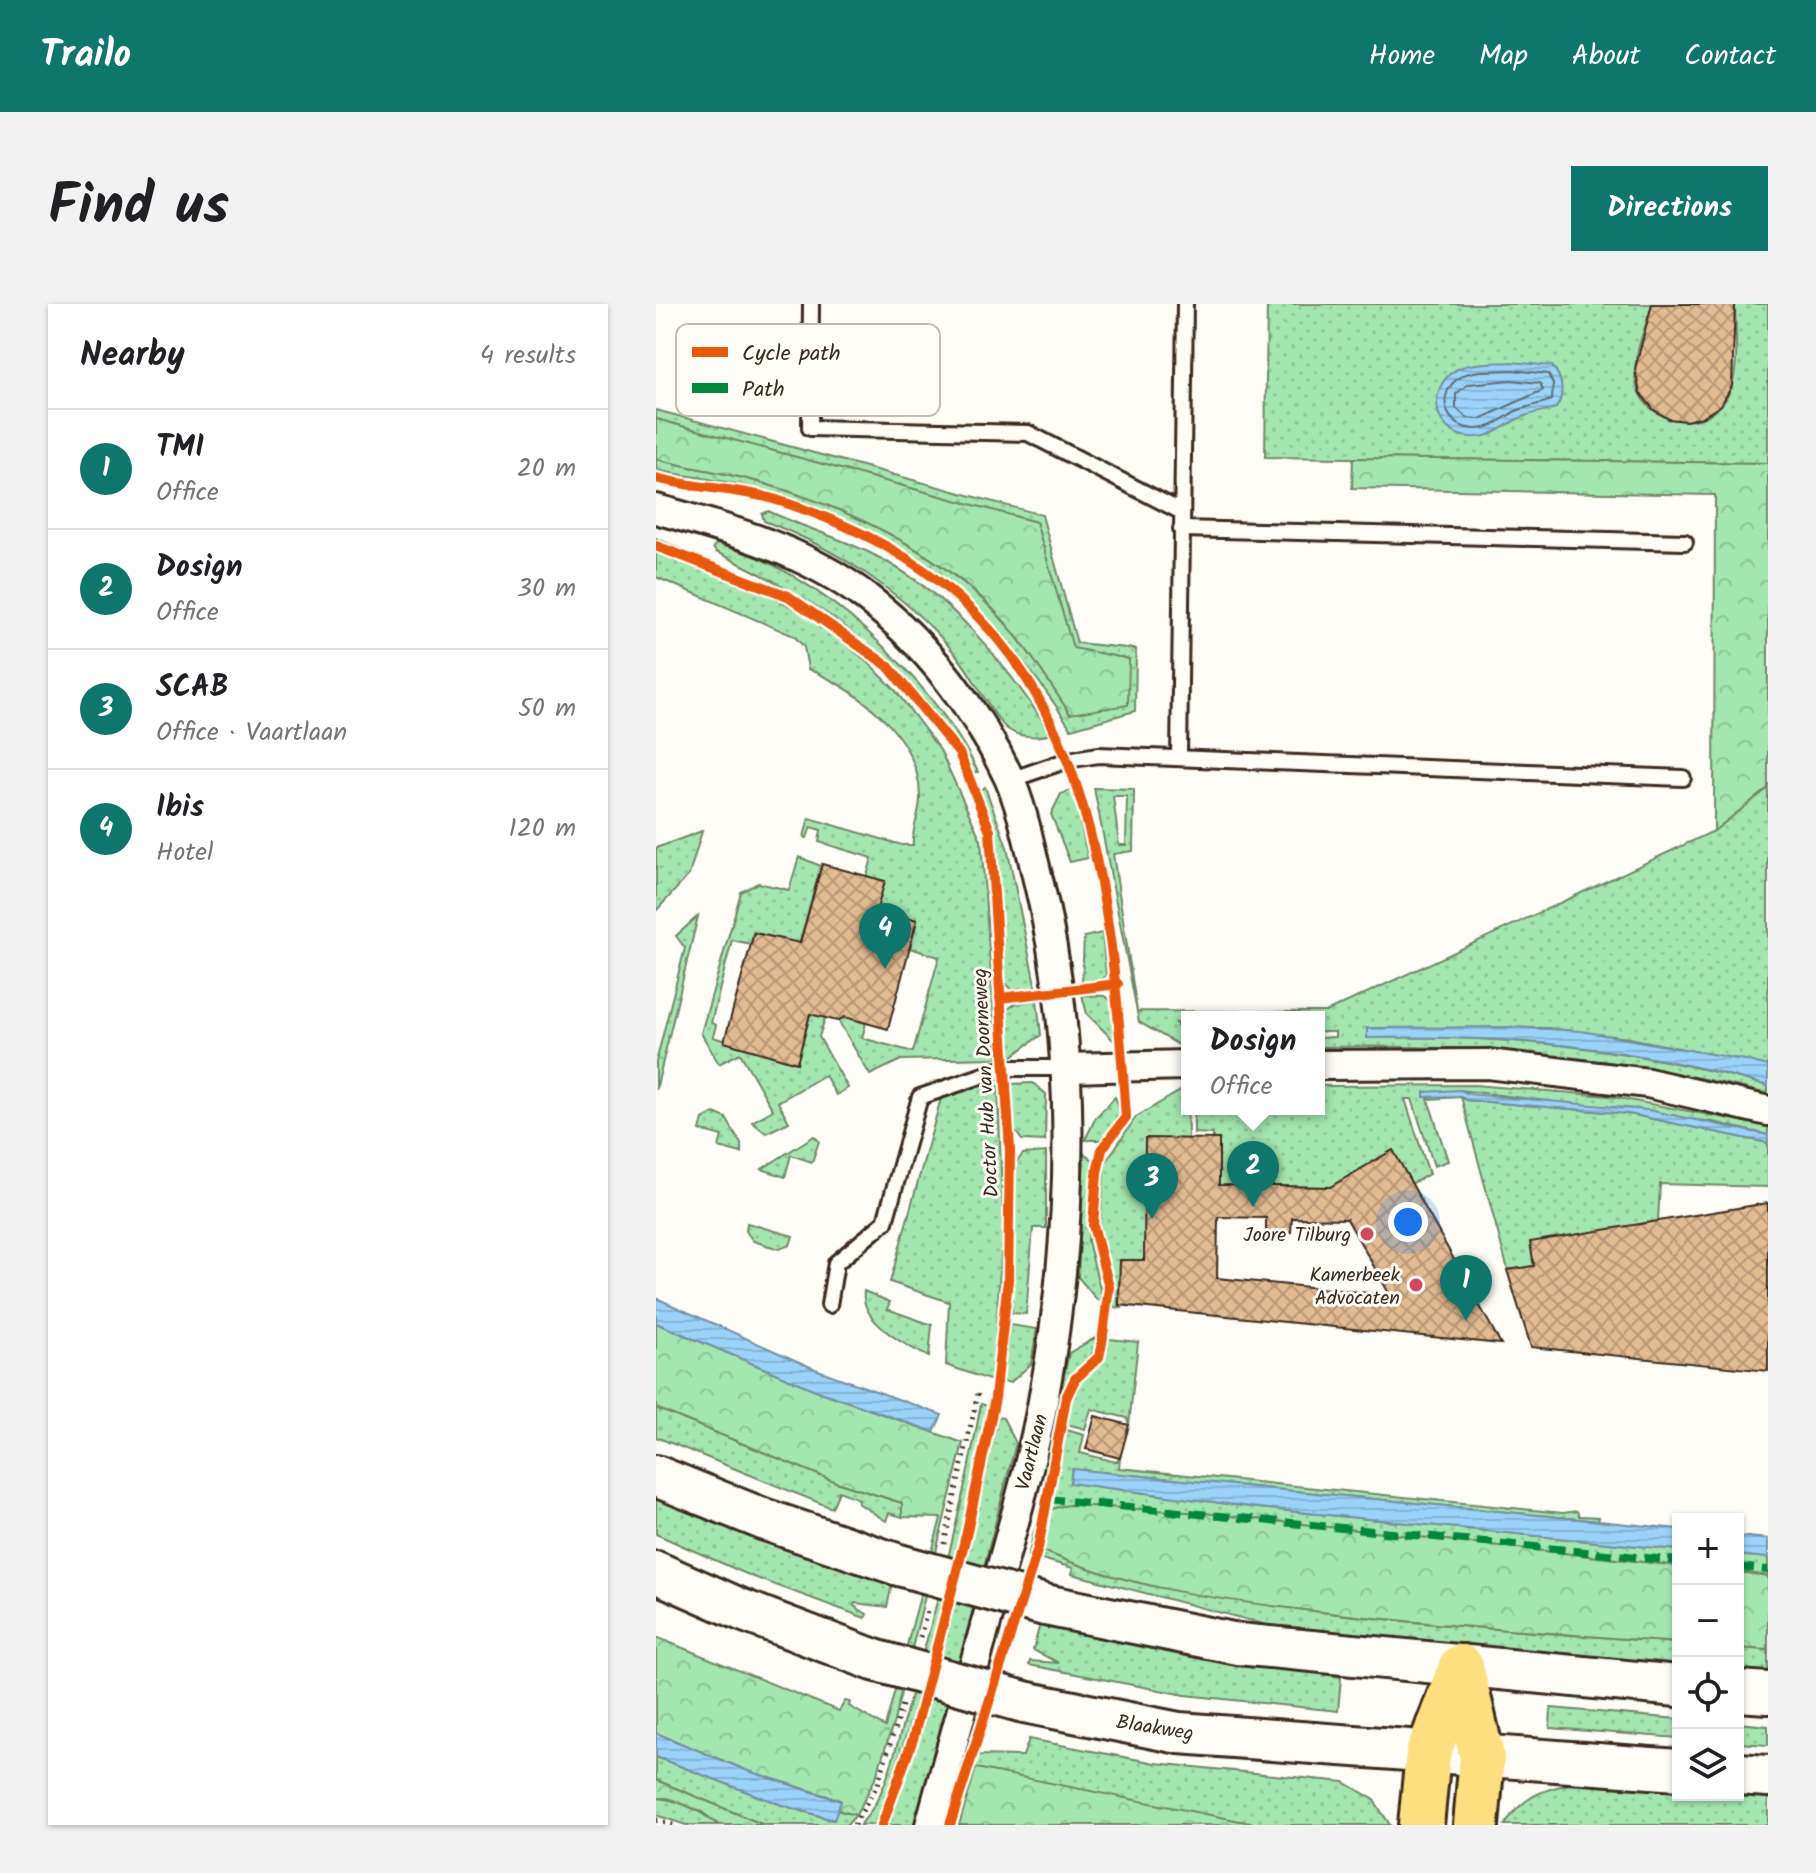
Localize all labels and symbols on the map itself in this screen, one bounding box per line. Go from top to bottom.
legend [676,324,940,416]
text: Cycle path [742,337,841,372]
text: Path [742,373,785,408]
pin: 4 [859,903,911,969]
street label: Doctor Hub van Doorneweg [965,967,1009,1198]
pin: 2 [1227,1141,1279,1207]
pin: 3 [1126,1153,1178,1219]
your location [1388,1202,1428,1242]
place label: Joore Tilburg [1243,1220,1351,1252]
marker: Joore Tilburg [1358,1225,1376,1243]
pin: 1 [1440,1255,1492,1321]
place label: Kamerbeek Advocaten [1309,1260,1401,1315]
marker: Kamerbeek Advocaten [1407,1276,1425,1294]
street label: Vaartlaan [1008,1411,1058,1494]
street label: Blaakweg [1114,1707,1196,1751]

